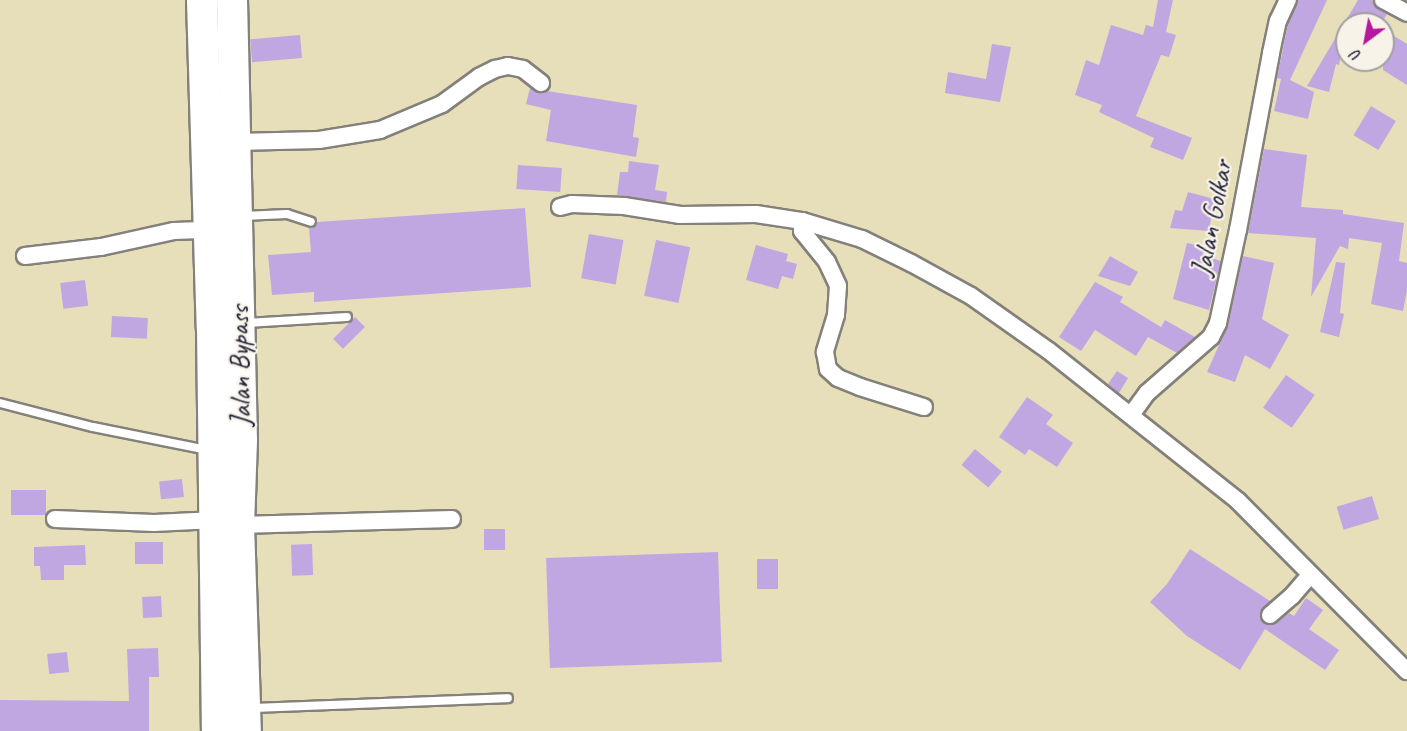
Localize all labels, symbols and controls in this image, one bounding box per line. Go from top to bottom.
north arrow [1335,12,1395,72]
text: U [1348,45,1365,66]
street label: Jalan Golkar [1184,158,1240,278]
street label: Jalan Bypass [222,305,258,427]

